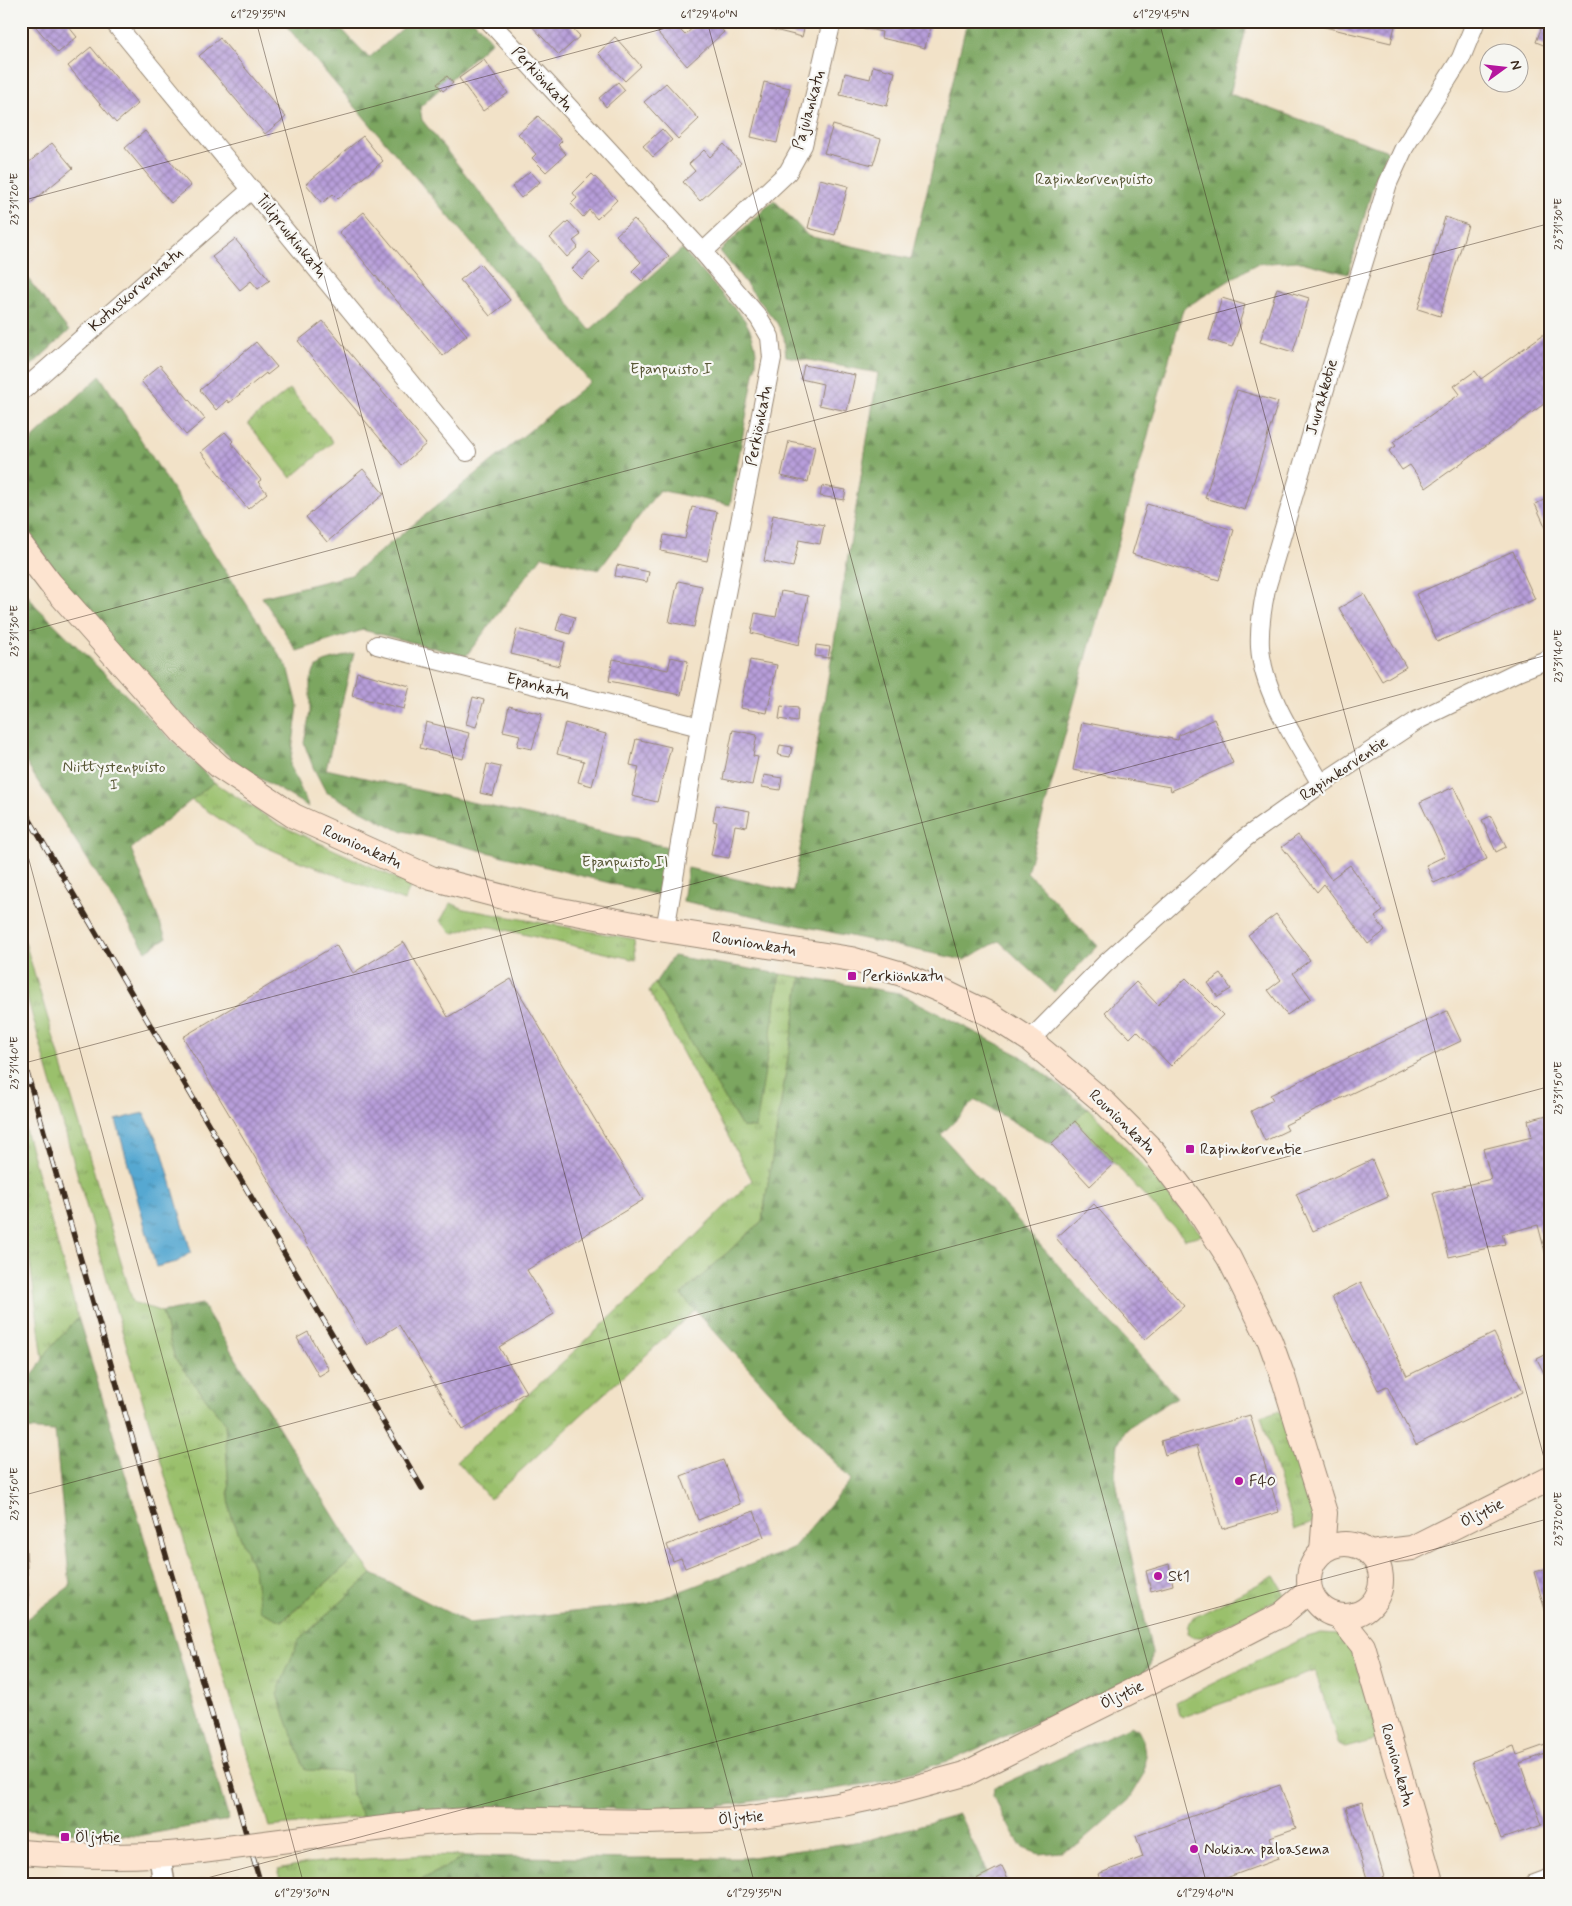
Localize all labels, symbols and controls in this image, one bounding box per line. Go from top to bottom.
text: 61°29'35"N [230,7,286,23]
text: 61°29'40"N [680,7,738,23]
text: 61°29'45"N [1133,7,1189,23]
street label: Perkiönkatu [507,42,578,116]
north arrow [1480,42,1530,92]
text: N [1506,58,1525,72]
street label: Pajulankatu [788,67,831,152]
park label: Rapinkorvenpuisto [1035,169,1153,190]
text: 23°31'20"E [7,173,23,225]
street label: Tiilipruukinkatu [251,190,332,283]
text: 23°31'30"E [1551,198,1567,250]
street label: Kotuskorvenkatu [84,243,188,337]
street label: Juurakkotie [1301,356,1343,437]
park label: Epanpuisto I [630,359,712,380]
street label: Perkiönkatu [741,384,777,468]
text: 23°31'30"E [7,605,23,657]
text: 23°31'40"E [1551,629,1567,683]
street label: Epankatu [504,668,572,704]
street label: Rapinkorventie [1296,732,1392,806]
park label: Niittystenpuisto I [62,757,166,796]
street label: Rounionkatu [319,820,406,874]
park label: Epanpuisto II [582,852,668,873]
street label: Rounionkatu [710,927,798,961]
place label: Perkiönkatu [862,966,944,987]
marker: Perkiönkatu [846,970,858,982]
text: 23°31'40"E [7,1036,23,1090]
text: 23°31'50"E [1551,1061,1567,1115]
street label: Rounionkatu [1084,1085,1160,1159]
place label: Rapinkorventie [1200,1139,1302,1160]
marker: Rapinkorventie [1184,1143,1196,1155]
text: 23°31'50"E [7,1467,23,1521]
place label: F40 [1249,1471,1276,1492]
marker: F40 [1233,1475,1245,1487]
text: 23°32'00"E [1551,1492,1567,1546]
street label: Öljytie [1457,1493,1507,1533]
place label: St1 [1168,1566,1190,1587]
marker: St1 [1152,1570,1164,1582]
street label: Öljytie [1097,1675,1147,1714]
street label: Rounionkatu [1375,1721,1419,1809]
street label: Öljytie [717,1806,765,1830]
place label: Öljytie [75,1827,121,1848]
marker: Öljytie [59,1831,71,1843]
place label: Nokian paloasema [1204,1839,1330,1860]
marker: Nokian paloasema [1188,1843,1200,1855]
text: 61°29'30"N [274,1886,330,1902]
text: 61°29'35"N [726,1886,782,1902]
text: 61°29'40"N [1176,1886,1234,1902]

